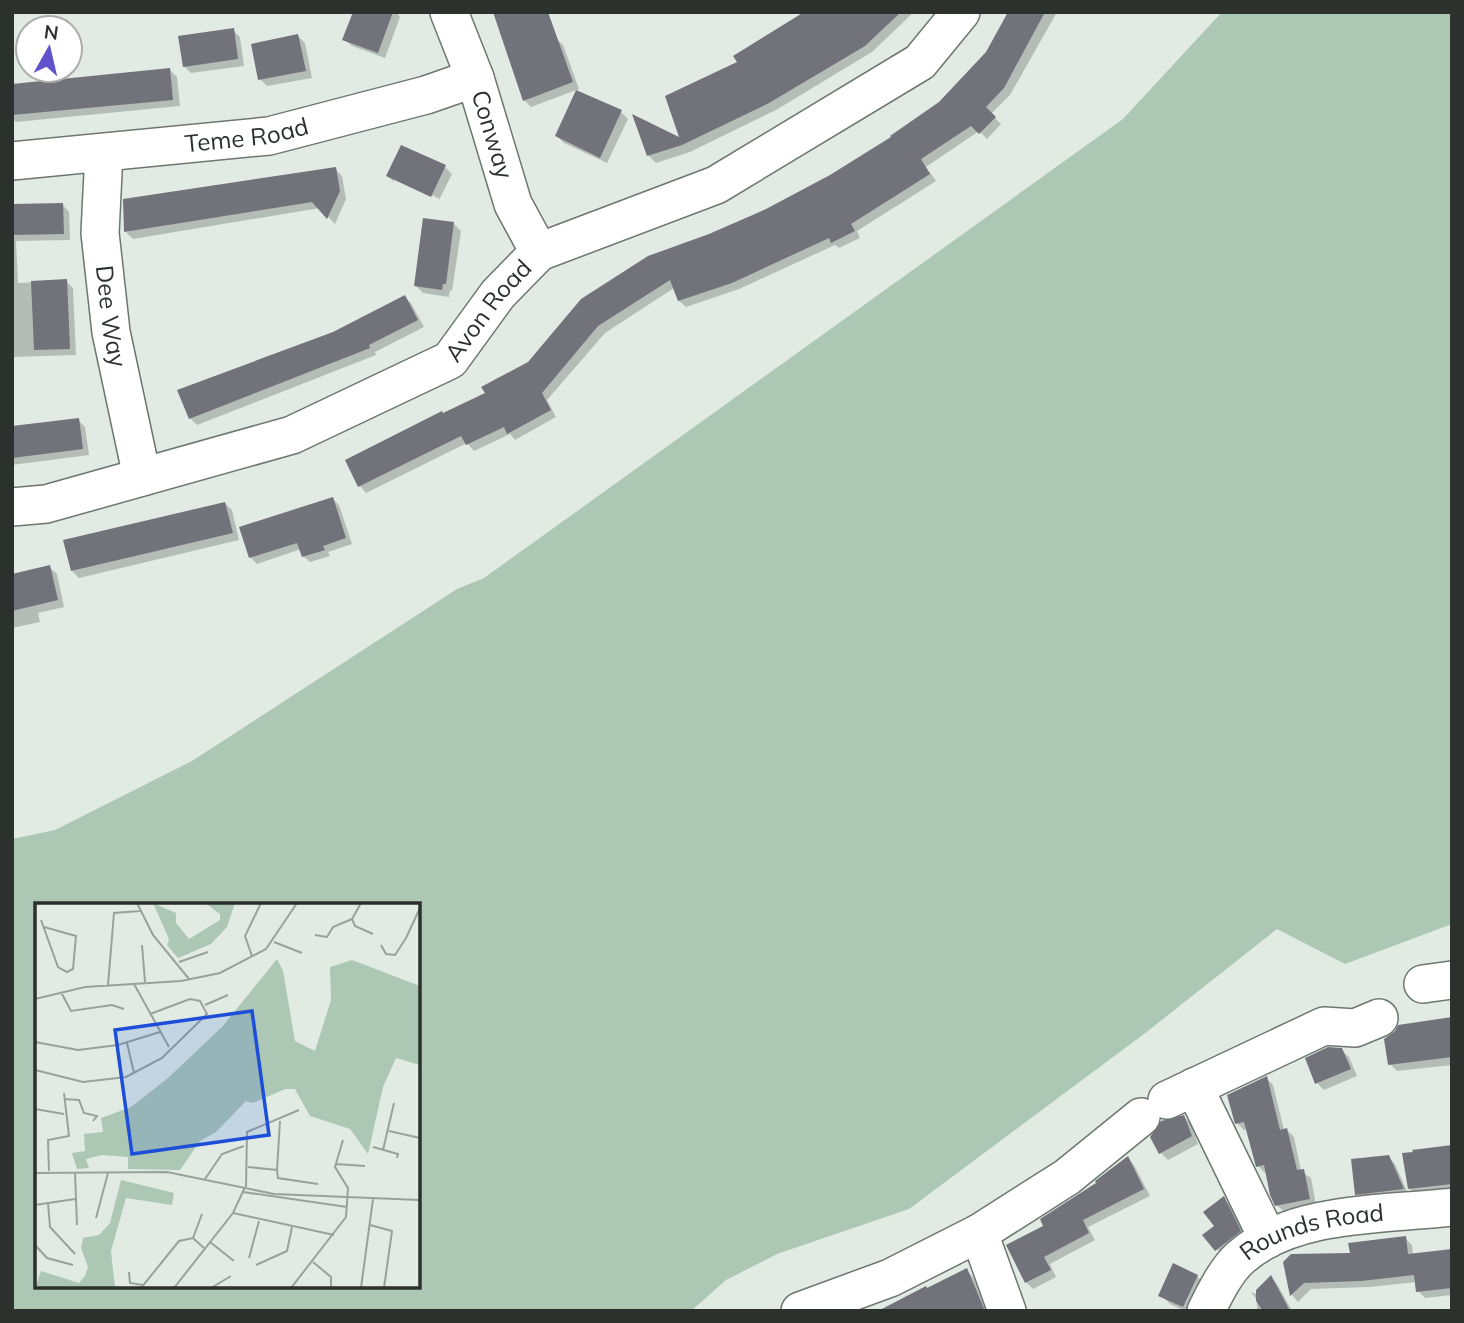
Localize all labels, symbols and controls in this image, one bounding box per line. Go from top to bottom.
north arrow [14,14,84,84]
text: N [43,19,60,45]
street label: Conway [466,86,521,182]
street label: Teme Road [183,110,312,158]
street label: Avon Road [438,253,537,367]
street label: Dee Way [90,264,134,370]
inset map [35,903,420,1288]
street label: Rounds Road [1233,1197,1385,1266]

